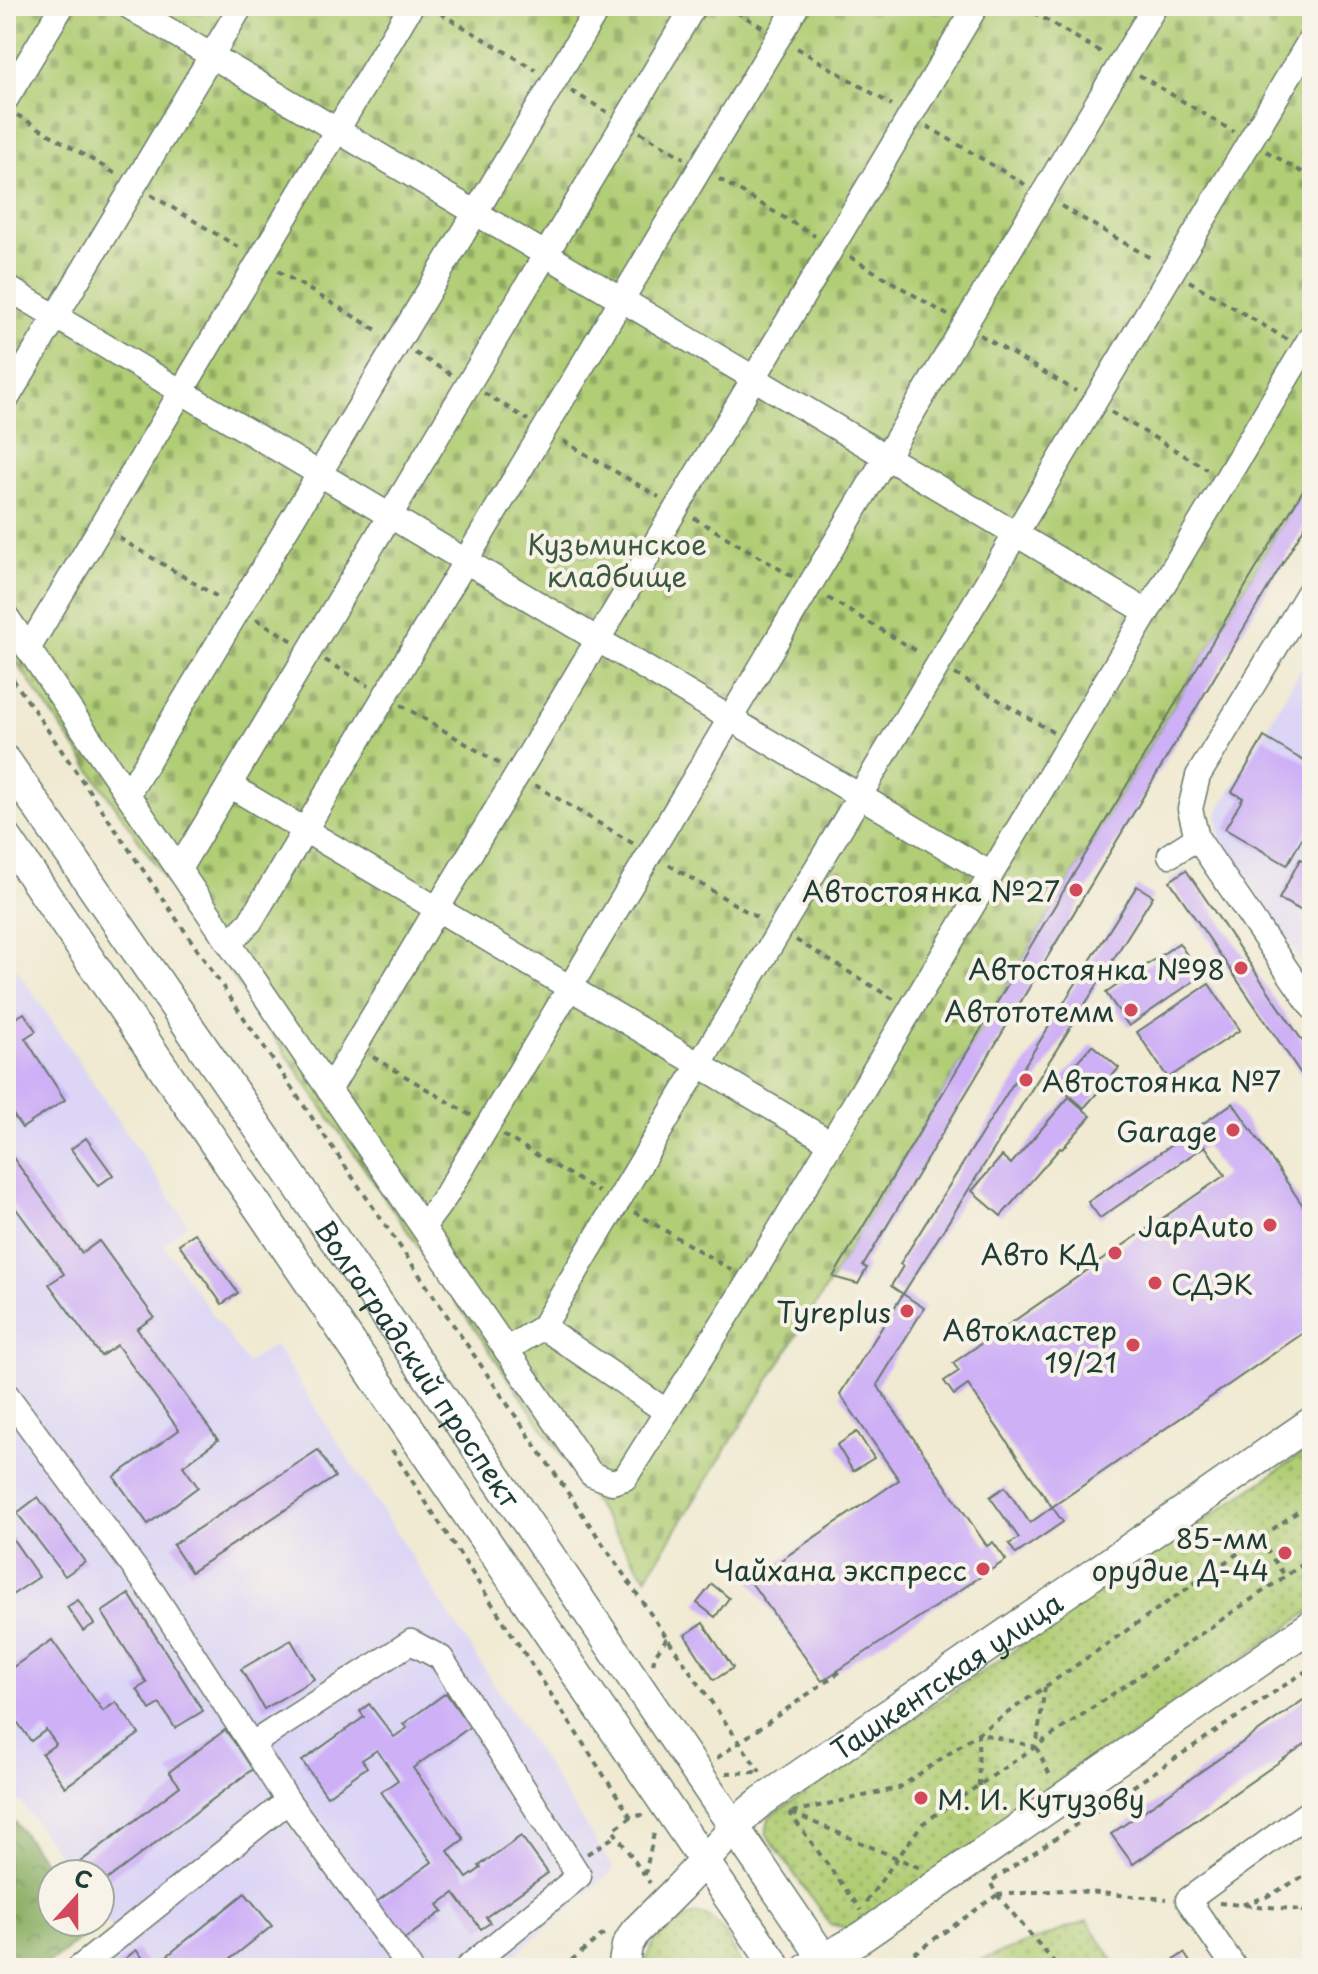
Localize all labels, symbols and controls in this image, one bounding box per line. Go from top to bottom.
park label: Кузьминское кладбище [527,522,707,597]
place label: Автостоянка №27 [802,869,1060,912]
marker: Автостоянка №27 [1067,881,1085,899]
place label: Автостоянка №98 [968,947,1225,990]
marker: Автостоянка №98 [1232,959,1250,977]
place label: Автототемм [944,989,1115,1032]
marker: Автототемм [1122,1001,1140,1019]
place label: Автостоянка №7 [1042,1059,1281,1102]
marker: Автостоянка №7 [1017,1071,1035,1089]
place label: Garage [1116,1109,1217,1152]
marker: Garage [1224,1121,1242,1139]
place label: JapAuto [1138,1204,1254,1247]
street label: Волгоградский проспект [305,1211,532,1516]
marker: JapAuto [1261,1216,1279,1234]
place label: Авто КД [981,1232,1099,1275]
marker: Авто КД [1106,1244,1124,1262]
place label: СДЭК [1171,1262,1253,1305]
marker: СДЭК [1146,1274,1164,1292]
place label: Tyreplus [776,1290,891,1333]
marker: Tyreplus [898,1302,916,1320]
place label: Автокластер 19/21 [943,1308,1117,1383]
marker: Автокластер 19/21 [1124,1336,1142,1354]
place label: 85-мм орудие Д-44 [1092,1516,1269,1591]
marker: 85-мм орудие Д-44 [1276,1544,1294,1562]
place label: Чайхана экспресс [713,1548,967,1591]
marker: Чайхана экспресс [974,1560,992,1578]
street label: Ташкентская улица [821,1580,1071,1770]
place label: М. И. Кутузову [937,1777,1144,1820]
marker: М. И. Кутузову [912,1789,930,1807]
north arrow [36,1858,116,1938]
text: С [70,1860,97,1896]

